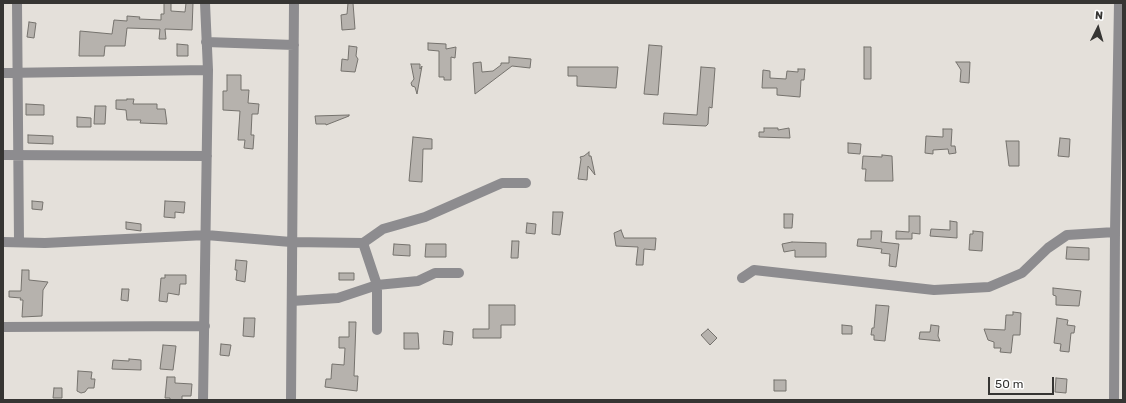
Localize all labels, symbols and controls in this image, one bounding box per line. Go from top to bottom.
north arrow [1078,8,1118,48]
text: N [1095,9,1104,22]
scale bar [990,369,1056,395]
text: 50 m [995,377,1023,391]

